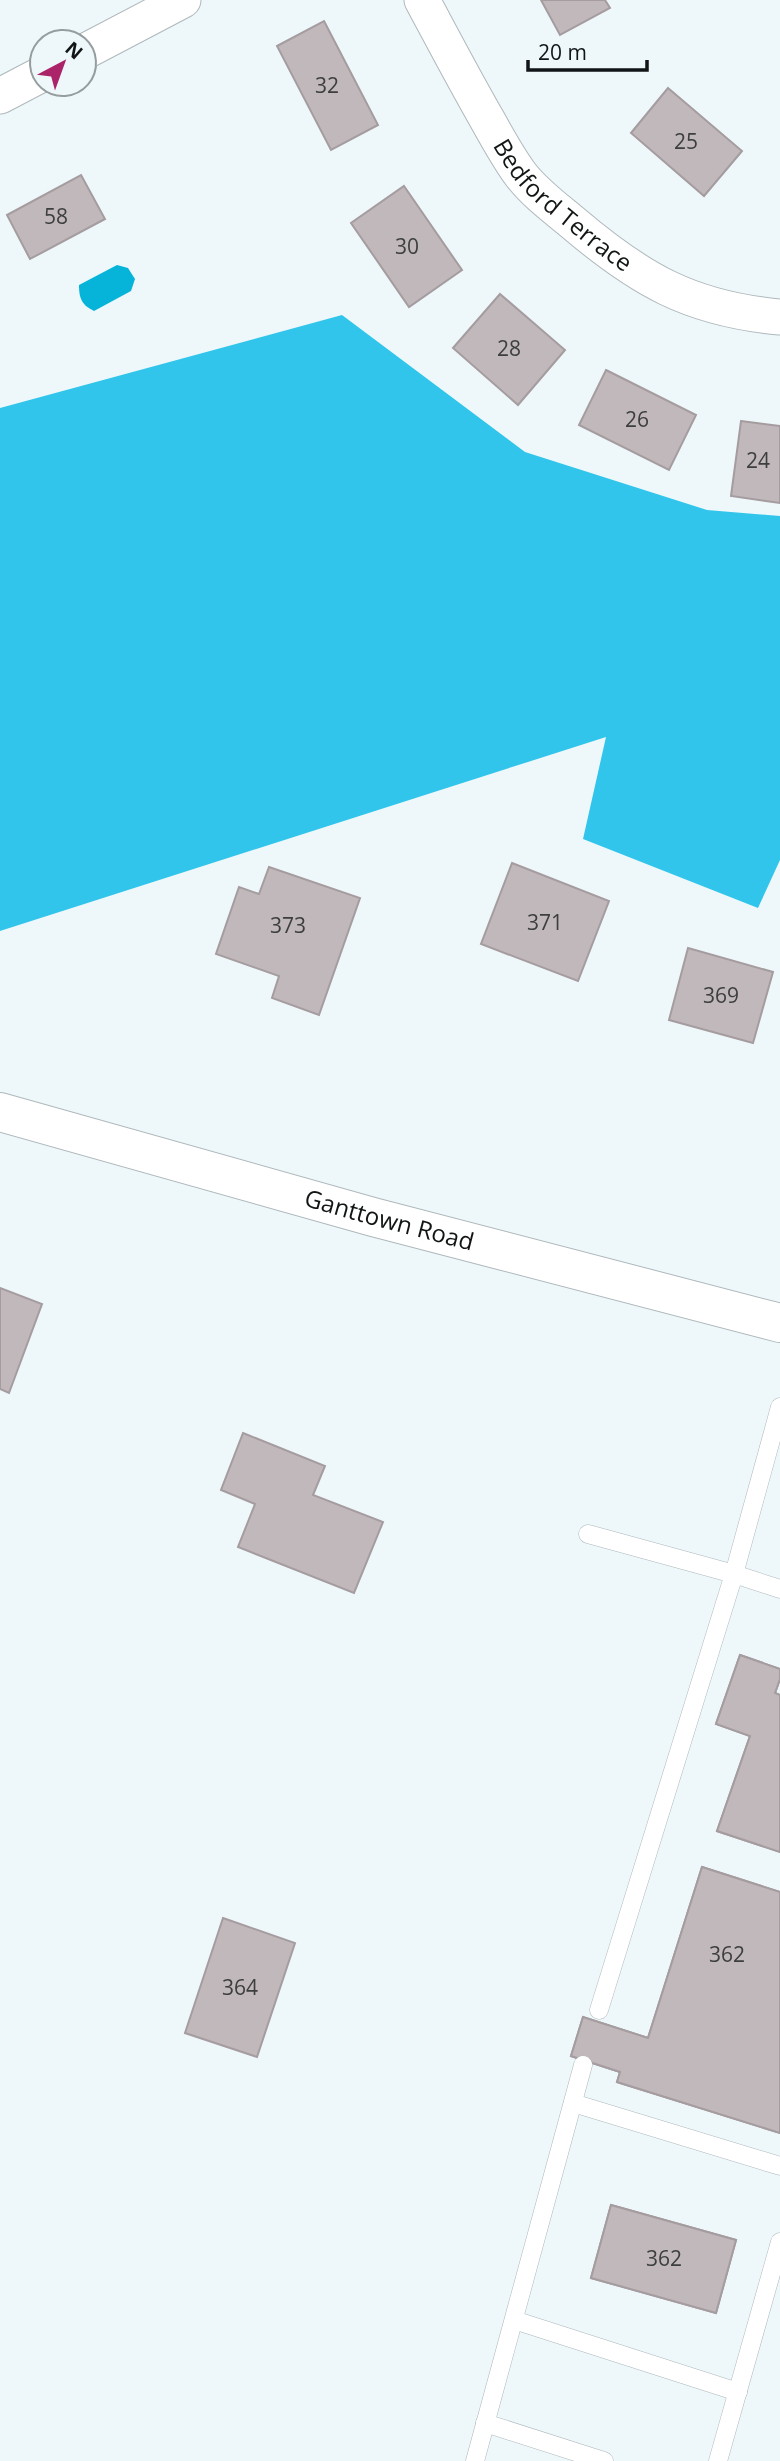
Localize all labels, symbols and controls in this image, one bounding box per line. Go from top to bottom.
north arrow [28,28,98,98]
scale bar [528,28,647,72]
text: N [60,35,89,65]
text: 20 m [538,38,587,66]
house number: 32 [315,71,339,99]
house number: 25 [674,127,698,155]
street label: Bedford Terrace [486,132,639,278]
house number: 58 [44,202,68,230]
house number: 30 [395,232,419,260]
house number: 28 [497,334,521,362]
house number: 26 [625,405,649,433]
house number: 24 [746,446,770,474]
house number: 371 [527,908,563,936]
house number: 373 [270,911,306,939]
house number: 369 [703,981,739,1009]
street label: Ganttown Road [301,1181,478,1258]
house number: 362 [709,1940,745,1968]
house number: 364 [222,1973,258,2001]
house number: 362 [646,2244,682,2272]

